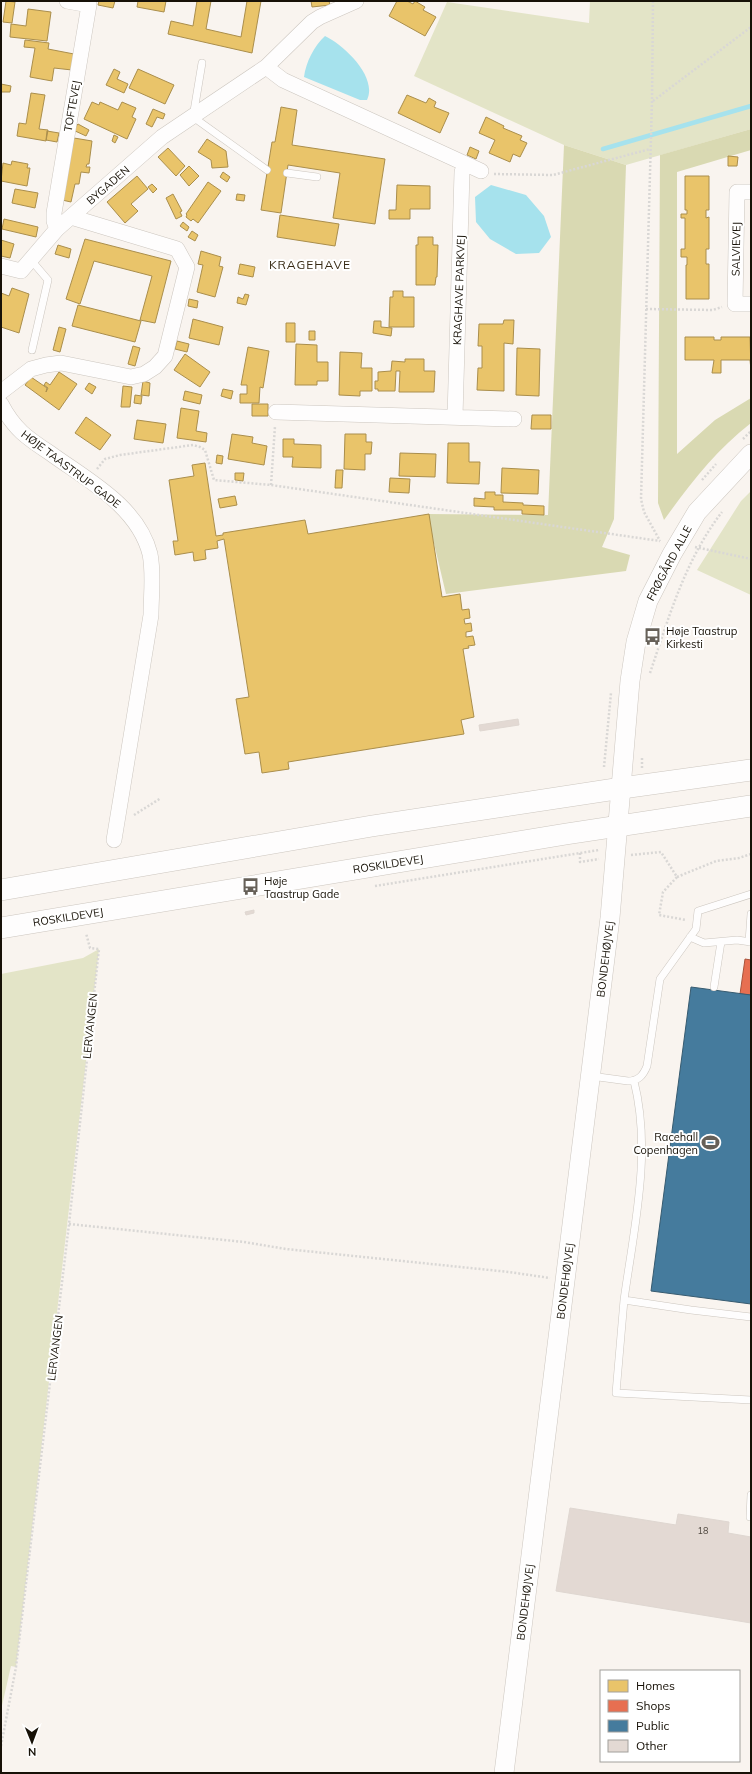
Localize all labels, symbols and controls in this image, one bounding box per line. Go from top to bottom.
street label: TOFTEVEJ [61,79,83,133]
street label: BYGADEN [84,162,132,208]
street label: SALVIEVEJ [729,222,743,276]
street label: KRAGHAVE PARKVEJ [450,235,468,345]
district label: KRAGEHAVE [269,257,351,272]
street label: HØJE TAASTRUP GADE [18,427,124,511]
street label: FRØGÅRD ALLE [642,522,695,603]
place label: Høje Taastrup Kirkesti [666,624,738,651]
bus stop icon: Høje Taastrup Kirkesti [643,627,663,647]
street label: ROSKILDEVEJ [352,852,424,876]
place label: Høje Taastrup Gade [264,874,339,901]
bus stop icon: Høje Taastrup Gade [241,877,261,897]
street label: ROSKILDEVEJ [32,905,104,929]
street label: BONDEHØJVEJ [593,920,617,998]
street label: LERVANGEN [80,992,100,1060]
place label: Racehall Copenhagen [633,1130,698,1157]
sports icon: Racehall Copenhagen [701,1133,721,1153]
street label: BONDEHØJVEJ [553,1242,577,1320]
street label: LERVANGEN [44,1314,66,1382]
house number: 18 [698,1525,708,1536]
street label: BONDEHØJVEJ [513,1563,537,1641]
legend [600,1670,740,1762]
text: Homes [636,1678,675,1693]
text: Shops [636,1698,671,1713]
text: Public [636,1718,670,1733]
north arrow [12,1722,52,1762]
text: Other [636,1738,668,1753]
text: N [28,1745,36,1759]

